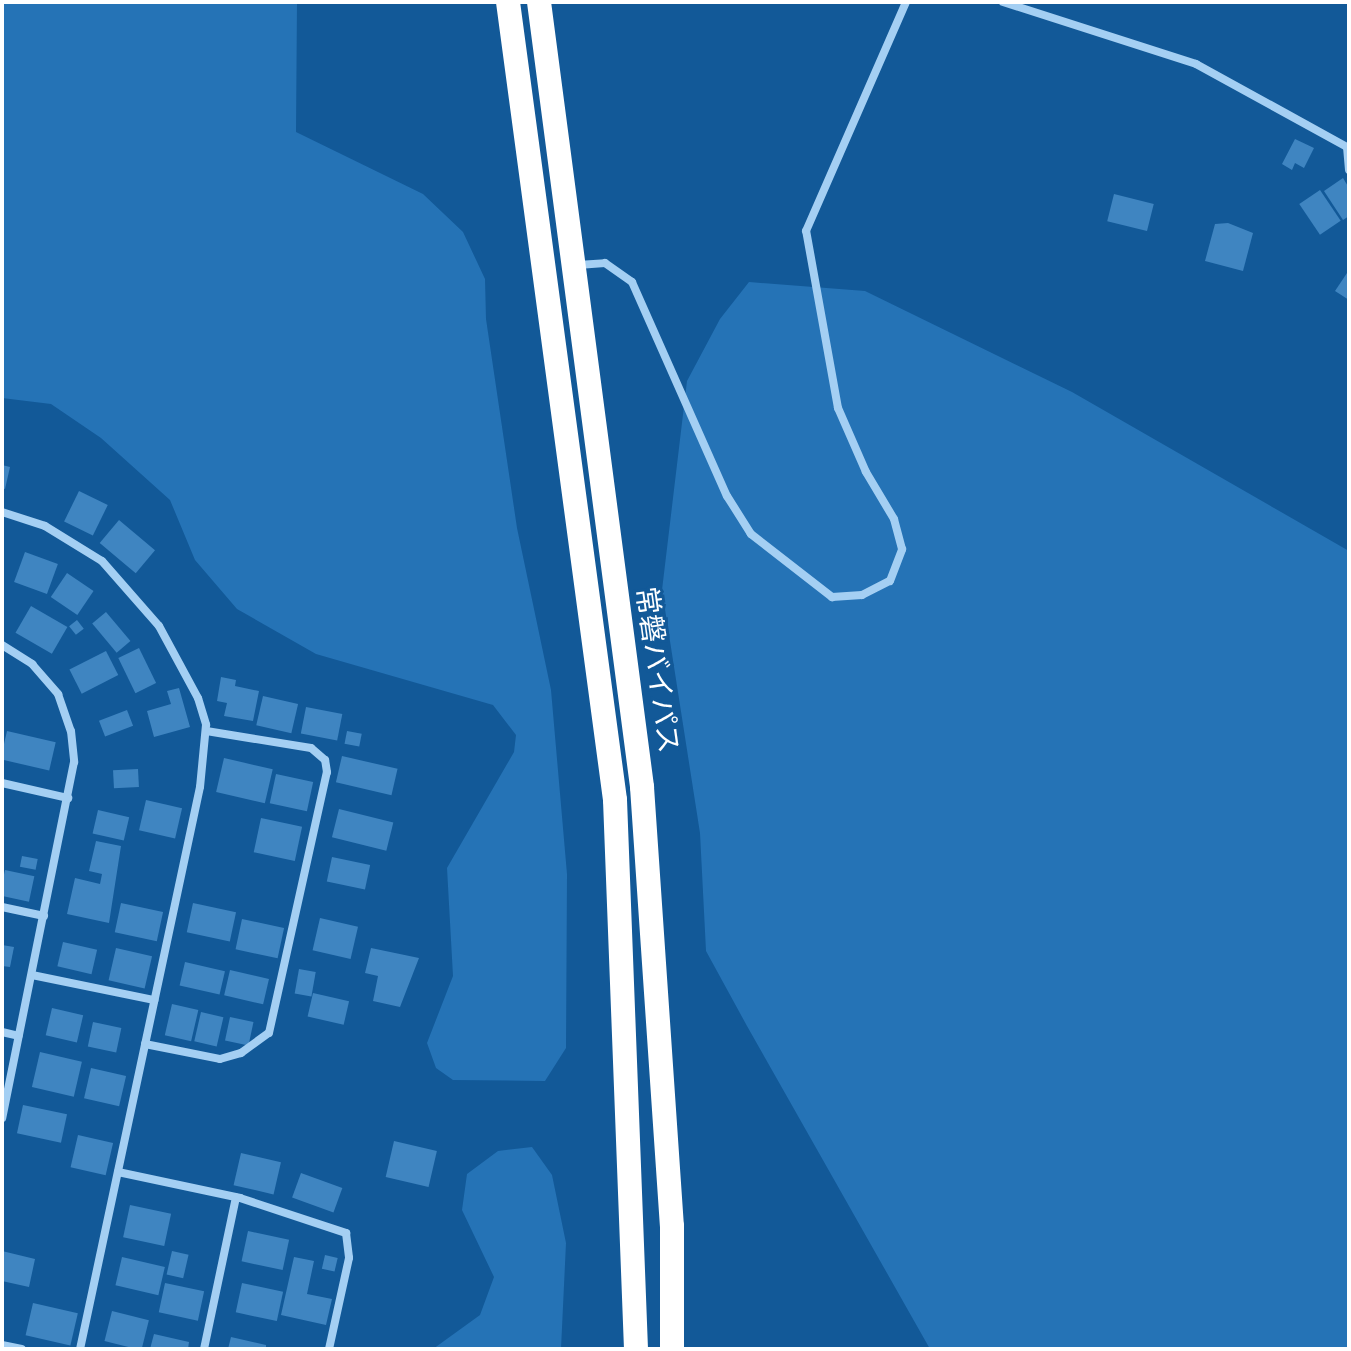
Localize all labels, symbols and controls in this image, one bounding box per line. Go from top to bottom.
street label: 常磐バイパス [629,584,685,756]

